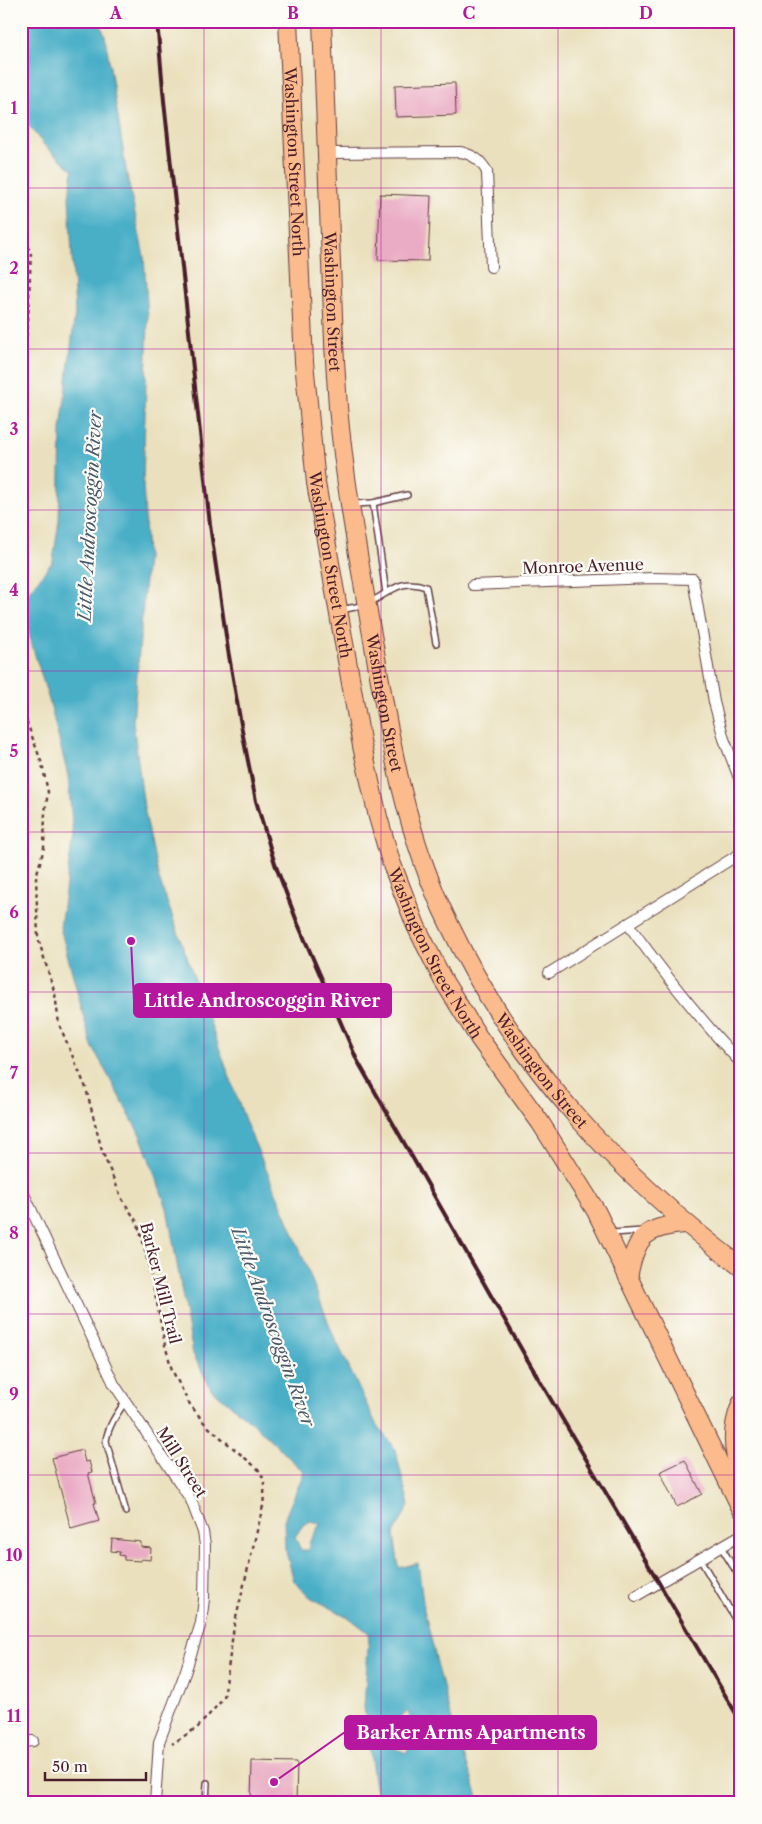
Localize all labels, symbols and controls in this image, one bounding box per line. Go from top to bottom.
text: A [109,3,123,23]
text: B [287,3,299,23]
text: C [463,3,475,23]
text: D [639,3,653,23]
street label: Washington Street North [280,66,309,257]
text: 1 [10,98,18,118]
street label: Washington Street [320,230,346,373]
text: 2 [9,258,19,278]
water label: Little Androscoggin River [73,408,107,624]
text: 3 [9,419,19,439]
street label: Washington Street North [305,469,356,660]
street label: Monroe Avenue [522,554,644,578]
text: 4 [9,580,19,600]
street label: Washington Street [362,631,407,774]
text: 5 [10,741,19,761]
street label: Washington Street North [384,864,487,1042]
text: 6 [9,902,19,922]
callout: Little Androscoggin River [134,984,391,1017]
text: Little Androscoggin River [144,990,380,1012]
street label: Washington Street [491,1008,592,1133]
text: 7 [10,1063,19,1083]
street label: Barker Mill Trail [136,1220,186,1346]
water label: Little Androscoggin River [226,1222,320,1431]
text: 8 [9,1223,19,1243]
text: 9 [9,1384,19,1404]
street label: Mill Street [152,1423,212,1502]
text: 10 [5,1545,23,1565]
text: 11 [7,1706,22,1726]
callout: Barker Arms Apartments [345,1716,596,1749]
text: Barker Arms Apartments [357,1722,586,1744]
scale bar [45,1749,146,1781]
text: 50 m [52,1757,88,1776]

